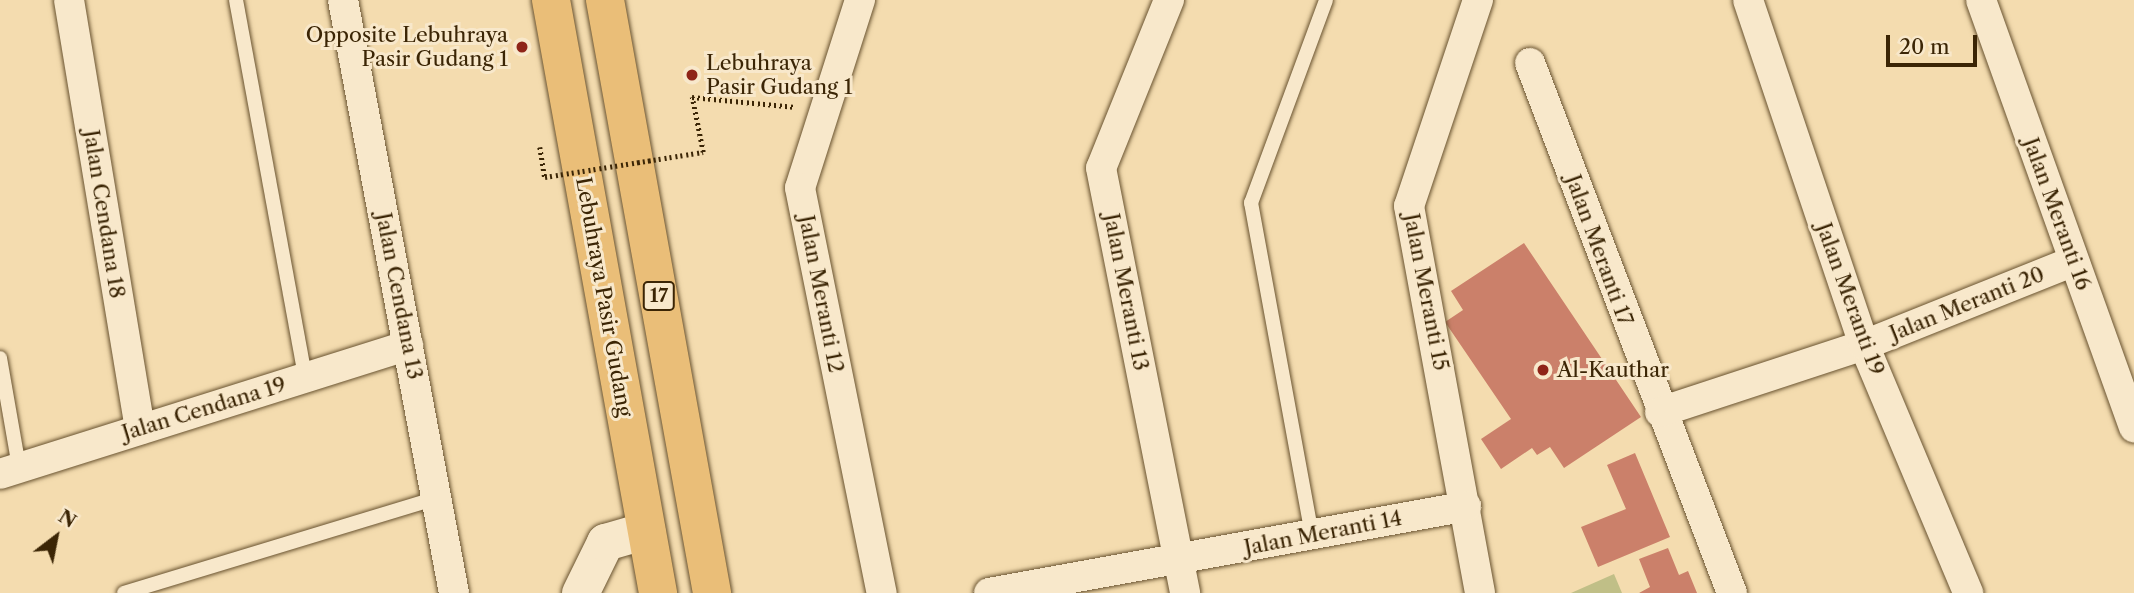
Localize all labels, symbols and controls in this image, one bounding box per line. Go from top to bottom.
scale bar [1889,21,1980,65]
place label: Opposite Lebuhraya Pasir Gudang 1 [306,22,508,72]
text: 20 m [1899,34,1950,59]
marker: Opposite Lebuhraya Pasir Gudang 1 [514,39,530,55]
place label: Lebuhraya Pasir Gudang 1 [706,50,853,100]
marker: Lebuhraya Pasir Gudang 1 [684,67,700,83]
street label: Jalan Cendana 18 [78,128,130,300]
street label: Jalan Meranti 16 [2018,134,2096,294]
street label: Jalan Meranti 17 [1560,171,1638,329]
street label: Lebuhraya Pasir Gudang [570,175,638,419]
street label: Jalan Cendana 13 [370,210,428,382]
street label: Jalan Meranti 13 [1098,211,1154,373]
street label: Jalan Meranti 15 [1398,211,1454,373]
street label: Jalan Meranti 12 [793,213,849,375]
street label: Jalan Meranti 19 [1811,219,1889,379]
street label: Jalan Meranti 20 [1886,261,2048,347]
road number: 17 [642,280,676,312]
place label: Al-Kauthar [1557,357,1669,383]
marker: Al-Kauthar [1535,362,1551,378]
street label: Jalan Cendana 19 [119,372,289,446]
north arrow [21,502,91,572]
text: N [54,505,80,533]
street label: Jalan Meranti 14 [1242,505,1404,561]

